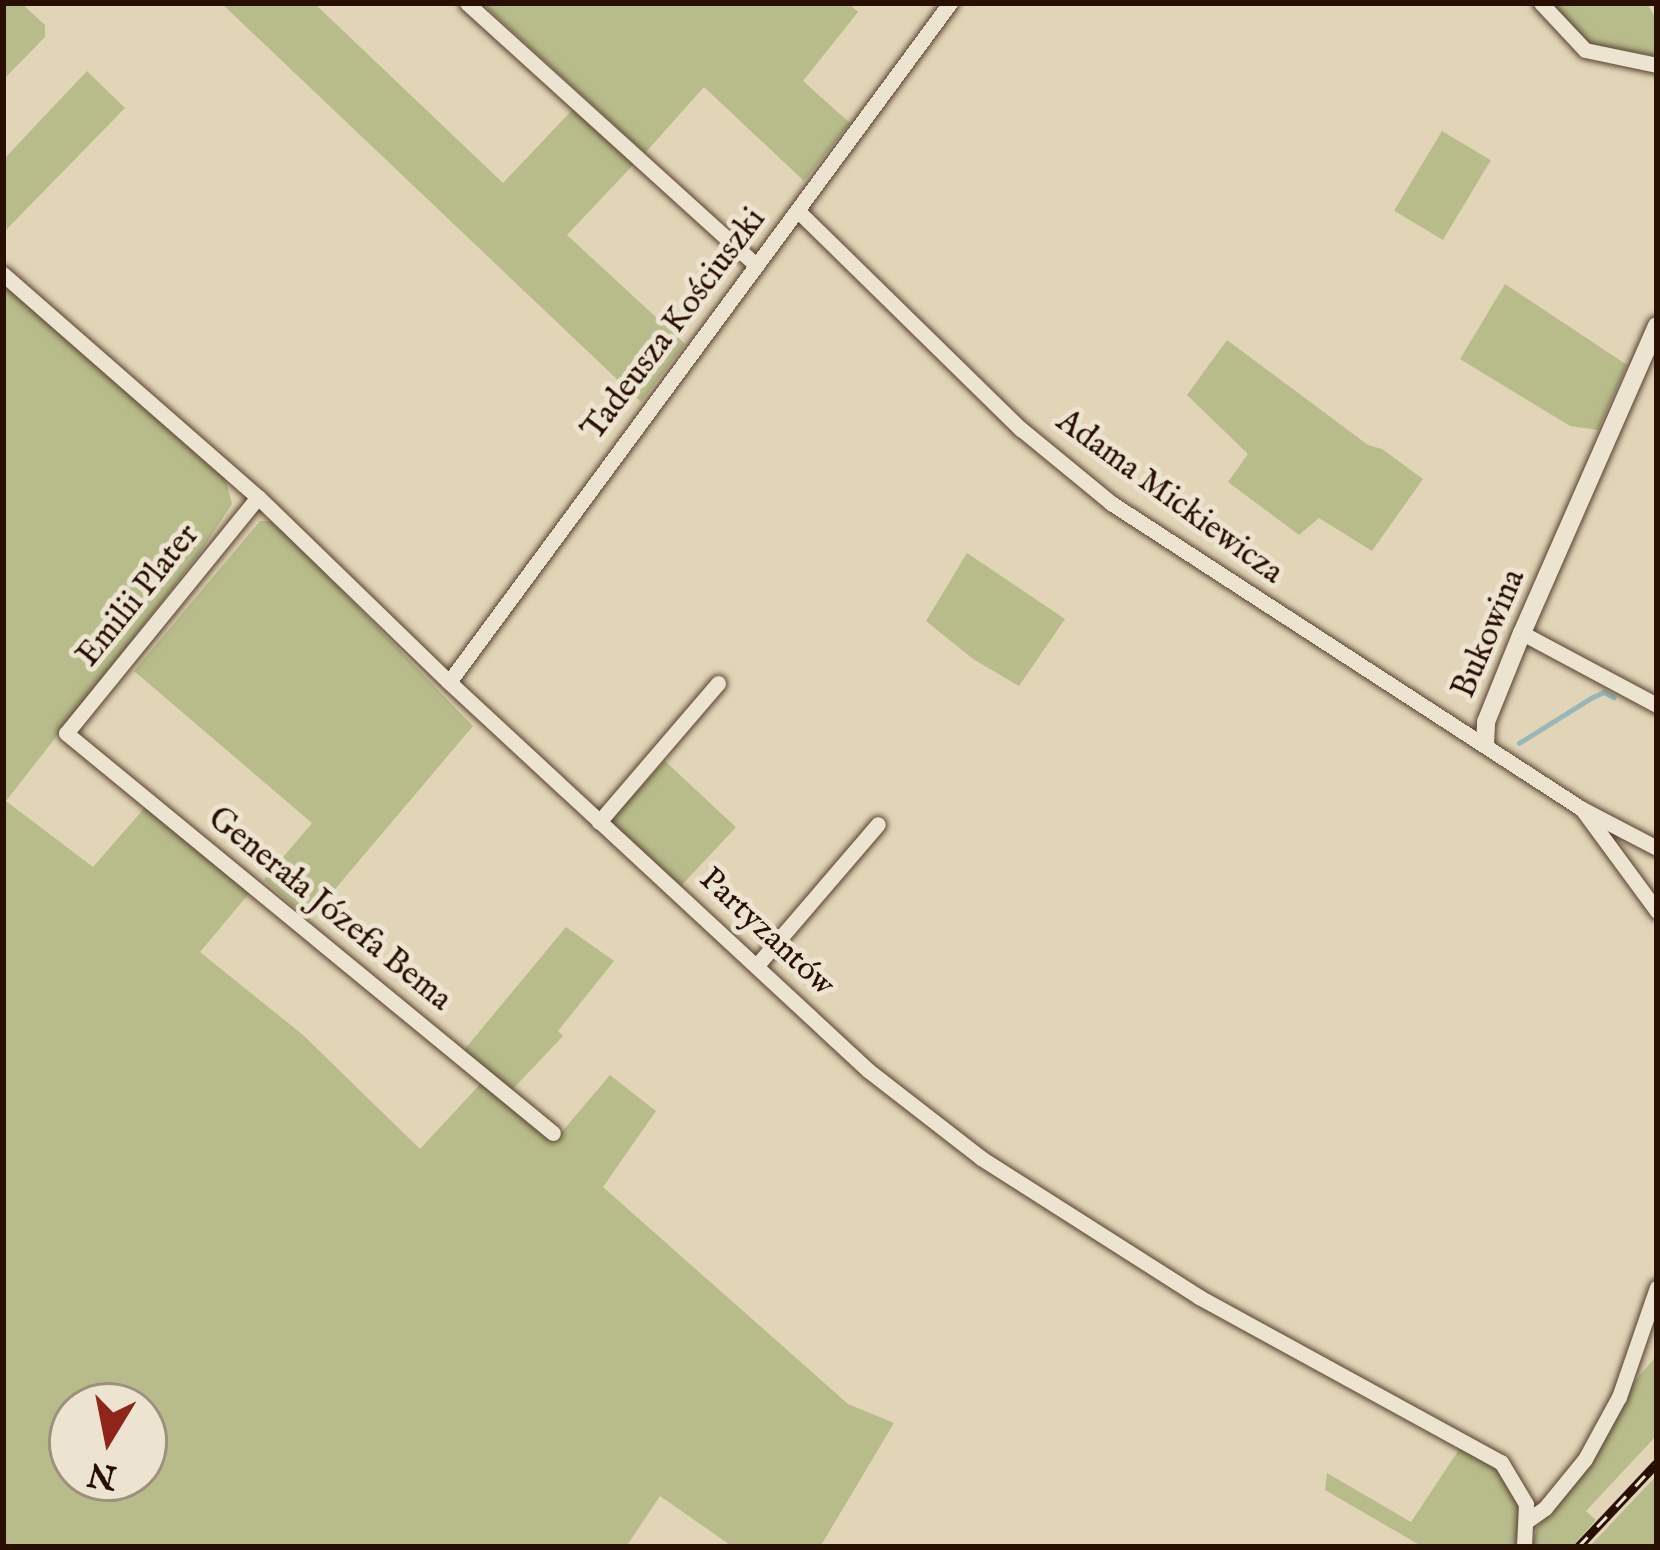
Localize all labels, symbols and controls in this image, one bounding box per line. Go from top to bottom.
street label: Tadeusza Kościuszki [575,201,775,449]
street label: Adama Mickiewicza [1048,402,1290,594]
street label: Emilii Plater [69,517,209,675]
street label: Bukowina [1445,564,1535,704]
street label: Generała Józefa Bema [199,800,459,1020]
street label: Partyzantów [690,860,842,1006]
north arrow [48,1382,168,1502]
text: N [85,1451,120,1498]

